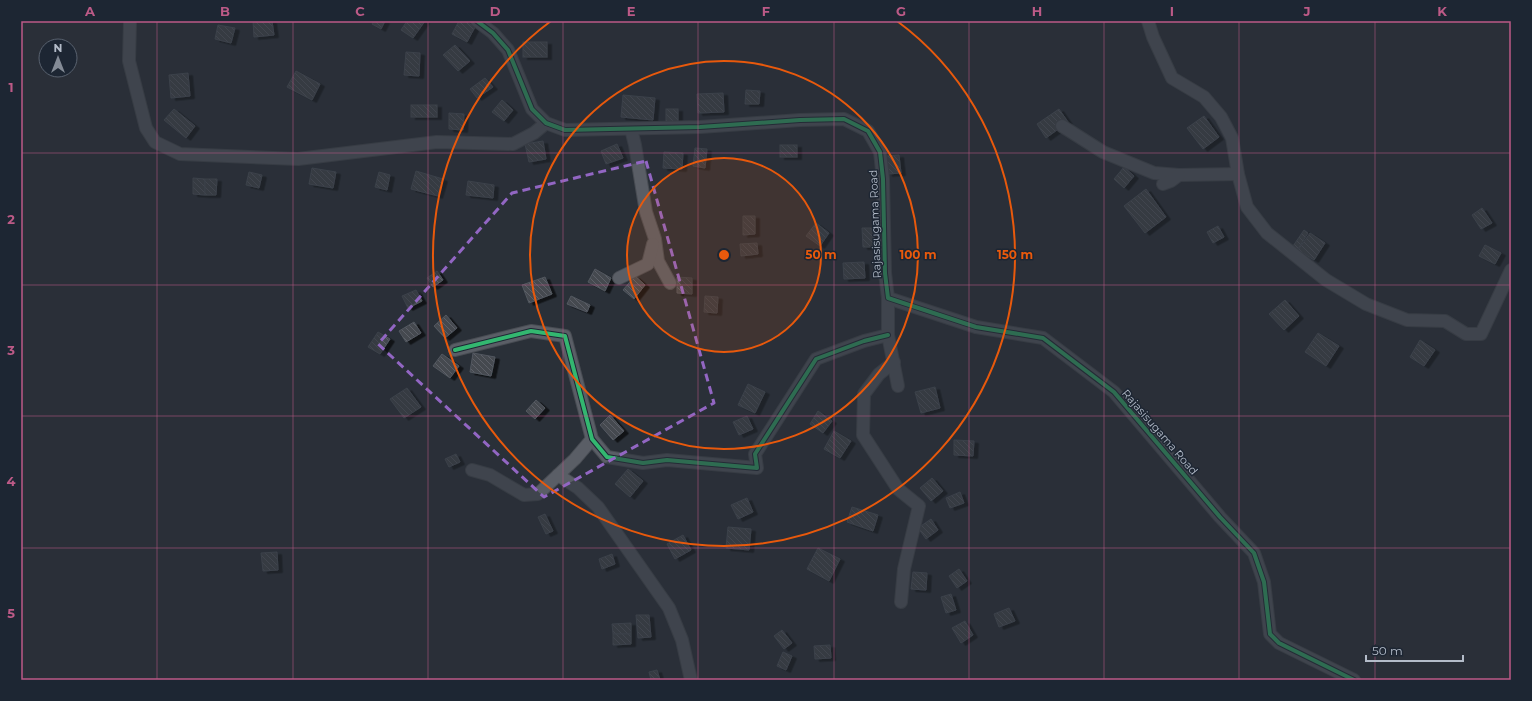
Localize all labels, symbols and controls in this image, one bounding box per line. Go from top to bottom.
text: A [84,3,96,19]
text: B [220,3,230,19]
text: C [355,3,365,19]
text: D [490,3,501,19]
text: E [627,3,636,19]
text: F [762,3,770,19]
text: G [896,3,906,19]
text: H [1032,3,1042,19]
text: I [1170,3,1174,19]
text: J [1302,3,1311,19]
text: K [1437,3,1447,19]
north arrow [38,38,78,78]
text: N [54,41,62,55]
text: 1 [8,79,14,95]
street label: Rajasisugama Road [866,169,884,279]
text: 2 [7,211,15,227]
text: 50 m [805,247,837,262]
text: 100 m [900,247,936,262]
text: 150 m [997,247,1033,262]
centre of rings [717,248,731,262]
text: 3 [6,342,15,358]
street label: Rajasisugama Road [1119,386,1201,478]
text: 4 [7,473,16,489]
text: 5 [7,605,15,621]
scale bar [1366,637,1463,663]
text: 50 m [1372,643,1403,658]

